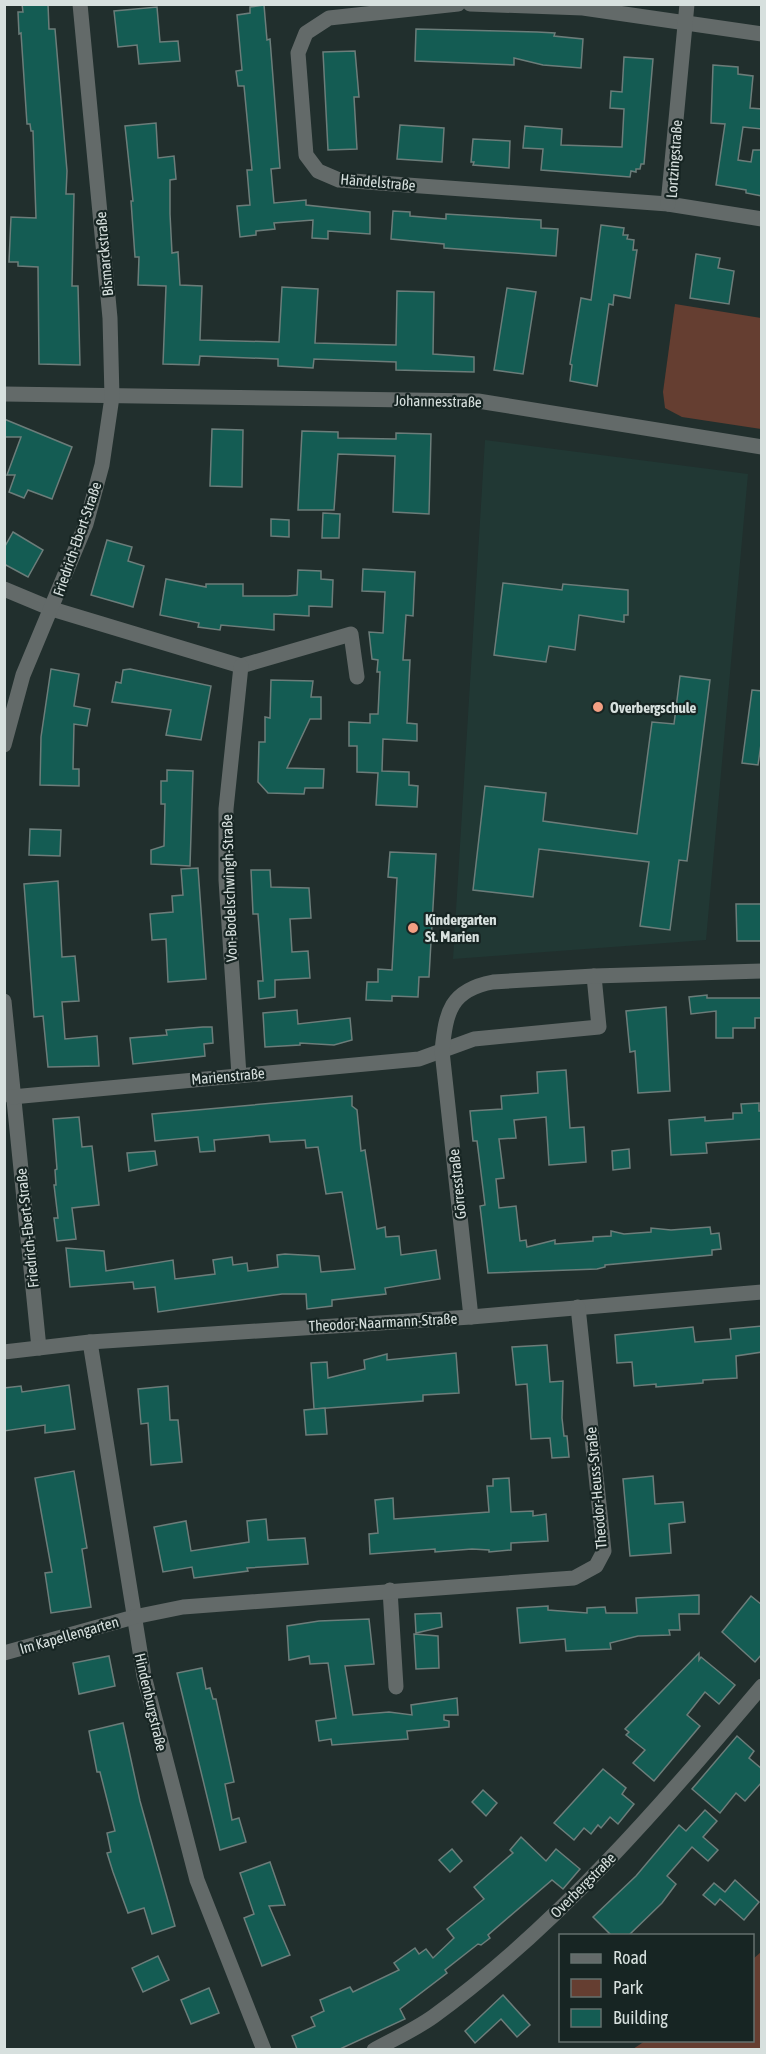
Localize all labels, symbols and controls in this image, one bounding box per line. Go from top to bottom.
street label: Lortzingstraße [663,119,685,199]
street label: Händelstraße [340,170,417,194]
street label: Bismarckstraße [92,211,116,297]
street label: Johannesstraße [394,392,482,410]
street label: Friedrich-Ebert-Straße [49,479,105,599]
place label: Overbergschule [610,699,697,716]
marker: Overbergschule [591,700,605,714]
street label: Von-Bodelschwingh-Straße [218,814,240,962]
place label: Kindergarten St. Marien [425,911,497,945]
marker: Kindergarten St. Marien [406,921,420,935]
street label: Marienstraße [191,1064,266,1088]
street label: Görresstraße [445,1148,469,1220]
street label: Friedrich-Ebert-Straße [12,1167,42,1289]
street label: Theodor-Naarmann-Straße [308,1310,458,1334]
street label: Theodor-Heuss-Straße [582,1426,610,1550]
street label: Im Kapellengarten [18,1613,120,1657]
street label: Hindenburgstraße [131,1651,171,1753]
street label: Overbergstraße [547,1849,619,1921]
legend [559,1934,754,2042]
text: Road [613,1947,647,1968]
text: Park [613,1977,643,1998]
text: Building [613,2007,668,2028]

